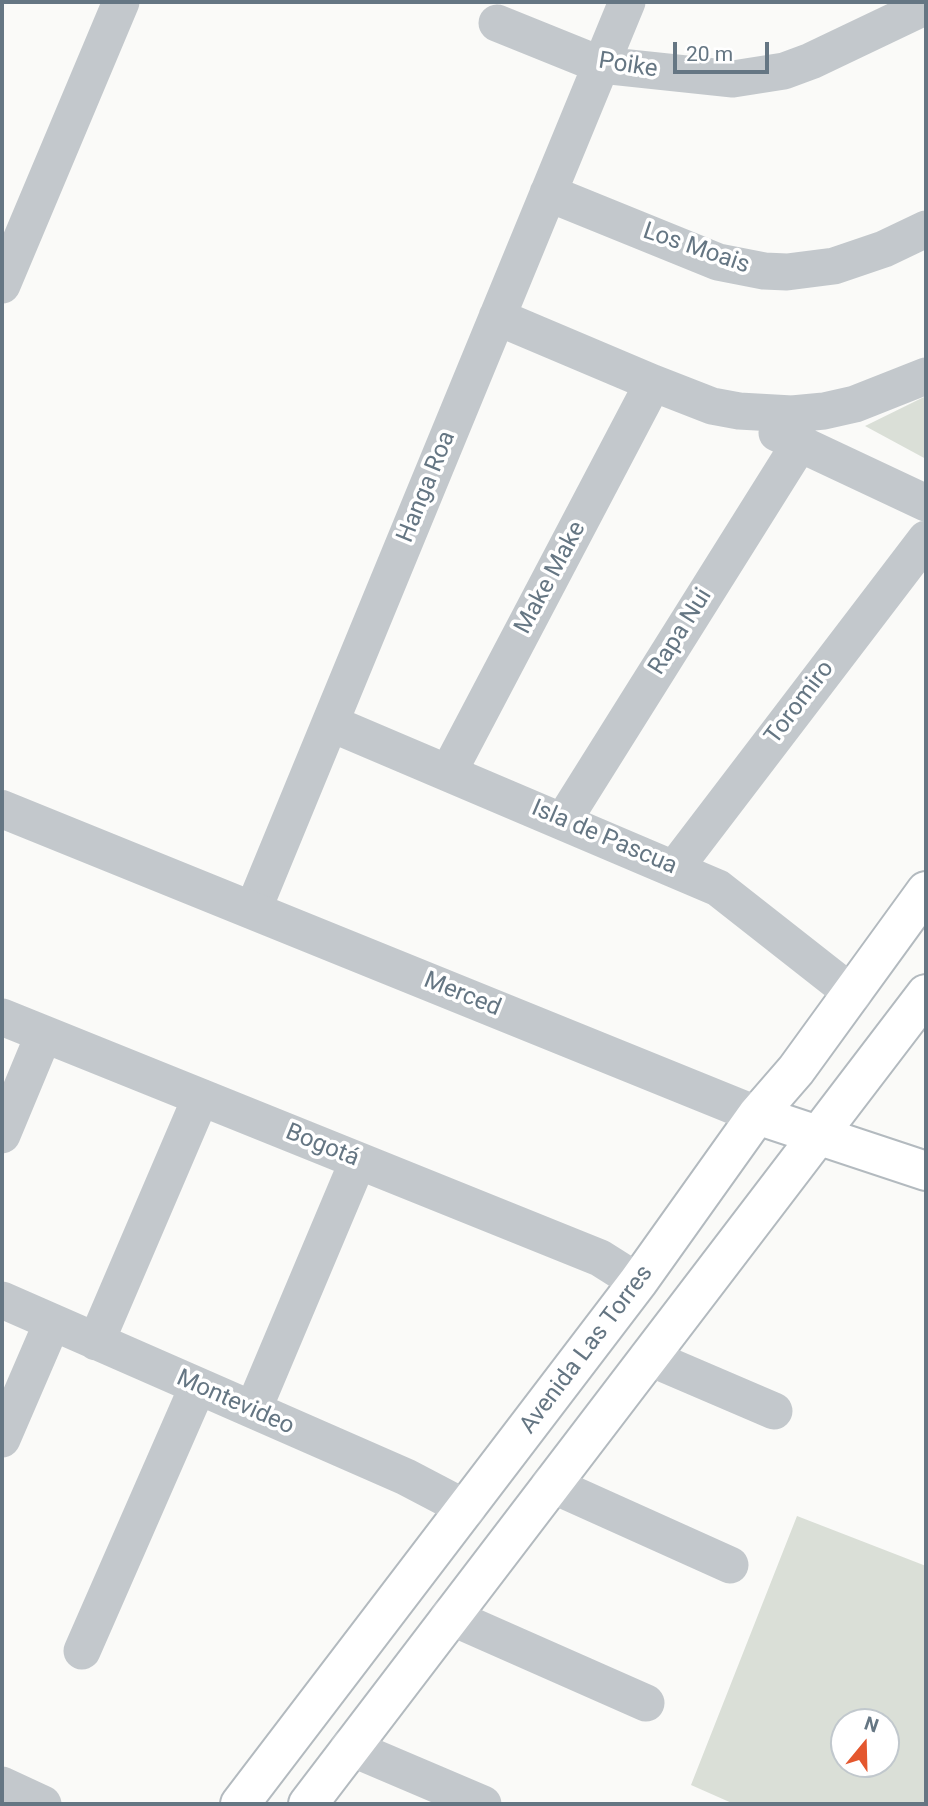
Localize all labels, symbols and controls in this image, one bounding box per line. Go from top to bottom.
scale bar [676,28,772,72]
text: 20 m [686,42,733,66]
street label: Poike [597,47,659,85]
street label: Los Moais [639,217,753,281]
street label: Hanga Roa [392,427,462,547]
street label: Make Make [509,517,593,639]
street label: Rapa Nui [643,583,719,681]
street label: Toromiro [759,656,841,750]
street label: Isla de Pascua [527,794,681,882]
street label: Merced [419,967,505,1023]
street label: Bogotá [281,1118,363,1174]
street label: Avenida Las Torres [514,1260,660,1440]
street label: Montevideo [172,1364,298,1442]
north arrow [830,1708,900,1778]
text: N [861,1712,881,1738]

